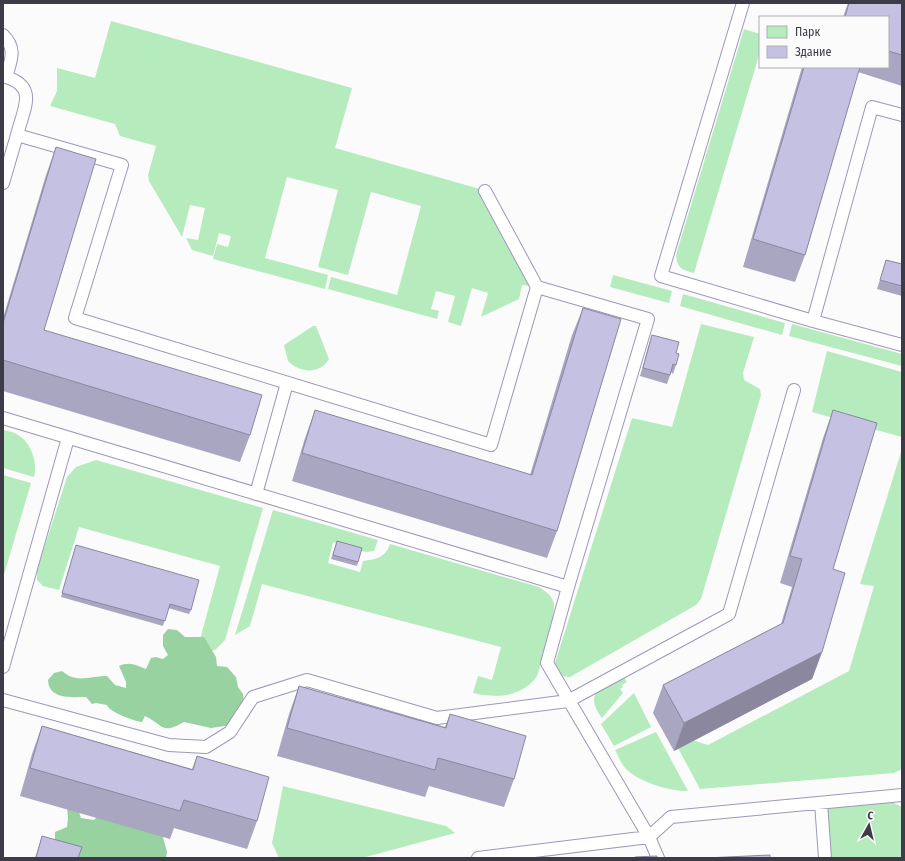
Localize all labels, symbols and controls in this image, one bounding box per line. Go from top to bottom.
legend [759,16,889,68]
text: Парк [795,25,821,39]
text: Здание [795,45,831,59]
north arrow [849,805,889,845]
text: С [867,809,874,822]

